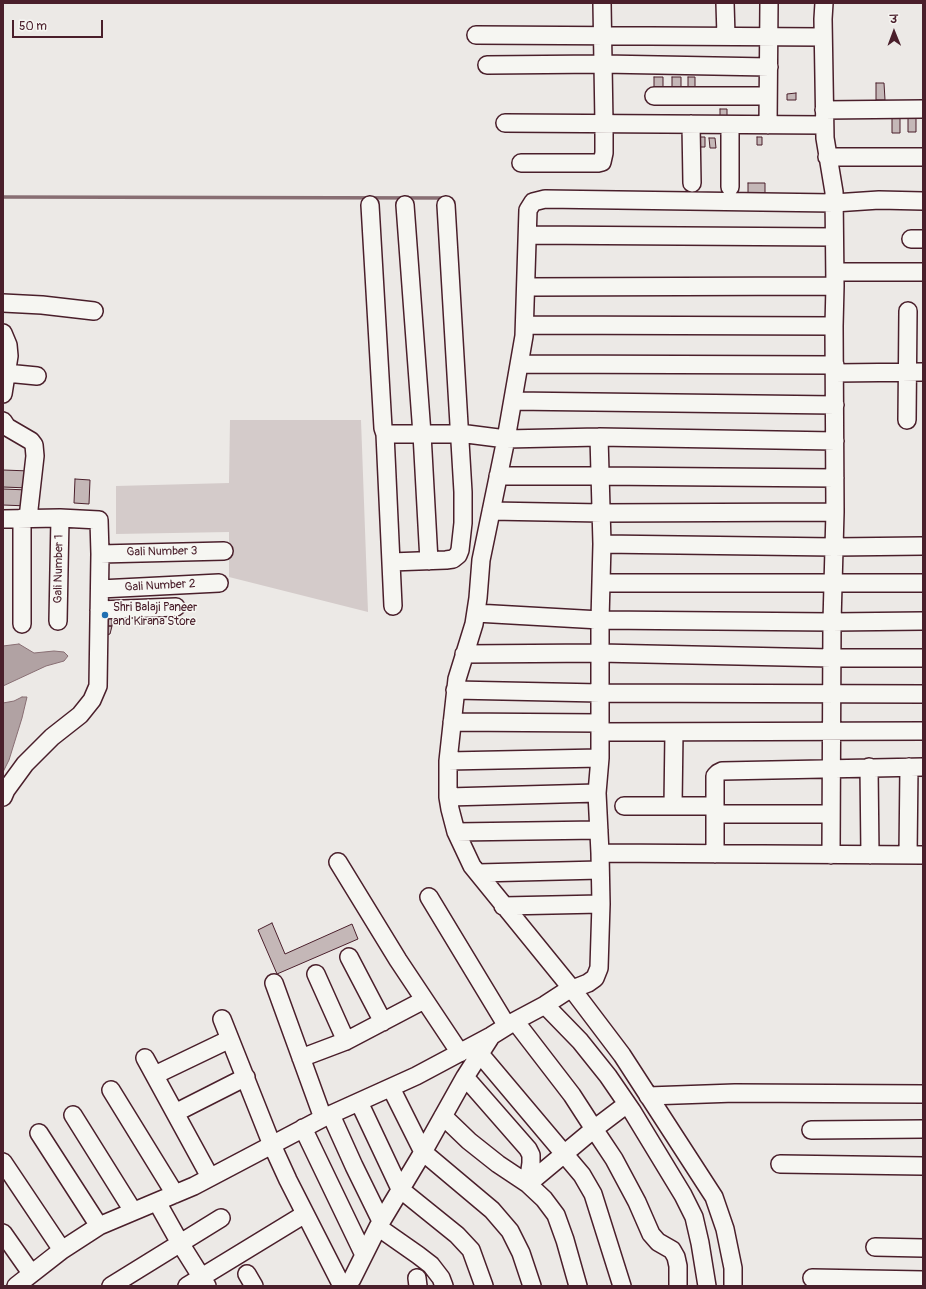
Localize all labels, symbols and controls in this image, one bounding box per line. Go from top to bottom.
scale bar [14,12,105,38]
north arrow [874,12,914,52]
text: उ [890,13,898,26]
text: 50 m [19,19,47,34]
street label: Gali Number 1 [51,534,67,604]
street label: Gali Number 3 [126,544,198,560]
street label: Gali Number 2 [124,577,196,595]
place label: Shri Balaji Paneer and Kirana Store [113,601,197,629]
marker: Shri Balaji Paneer and Kirana Store [100,610,110,620]

